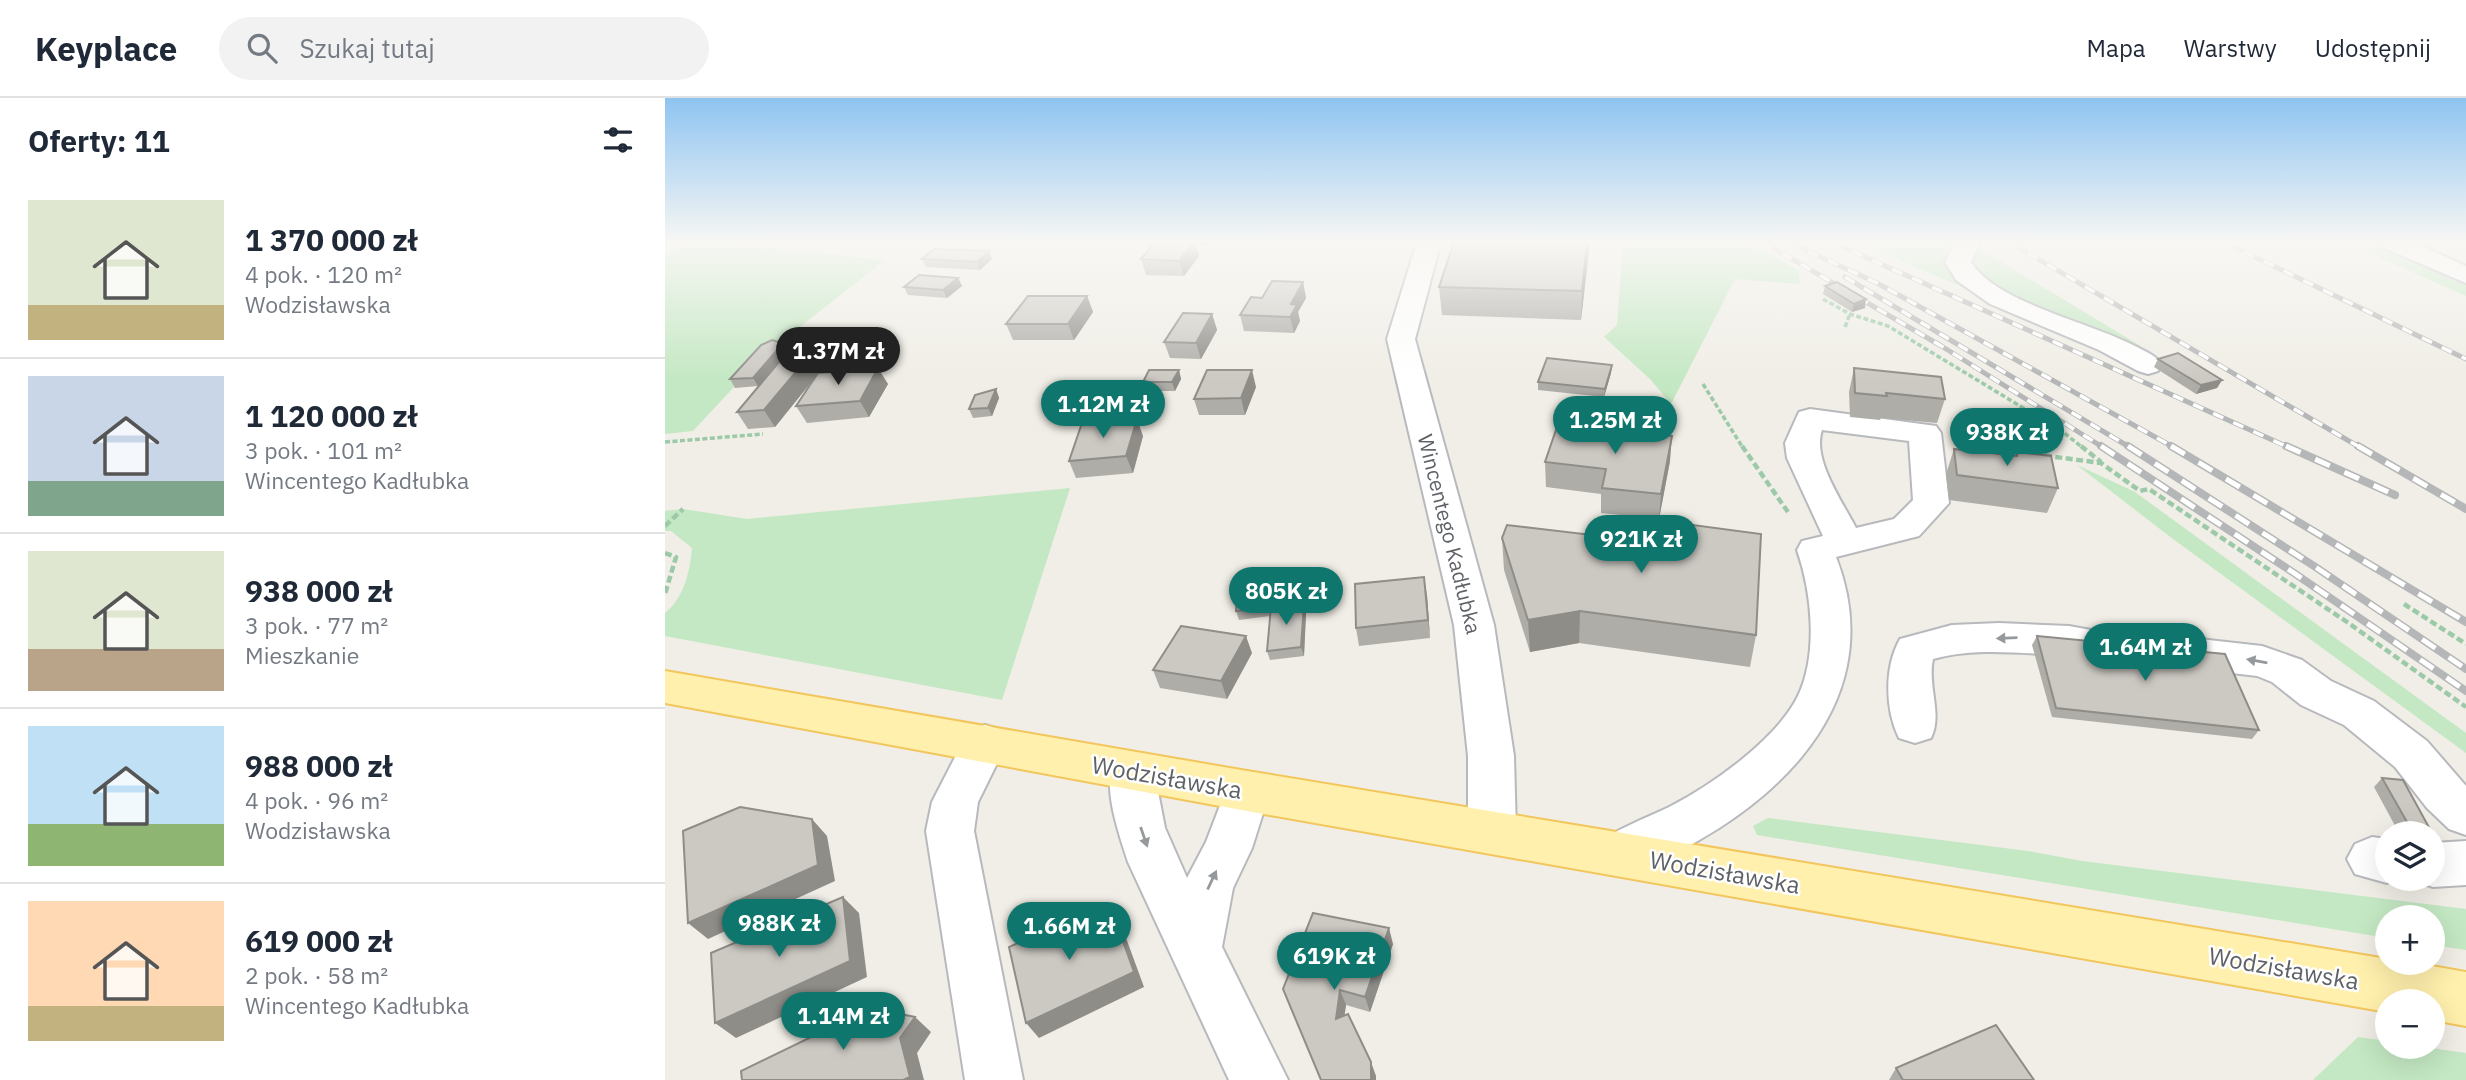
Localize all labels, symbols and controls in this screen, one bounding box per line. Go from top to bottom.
search box [219,17,709,80]
text: Keyplace [35,27,177,70]
icon: search [243,29,281,67]
text: Szukaj tutaj [299,31,435,65]
text: Mapa [2087,32,2146,64]
text: Warstwy [2184,32,2277,64]
text: Udostępnij [2315,32,2431,64]
text: Oferty: 11 [28,121,170,160]
icon: filters [599,121,637,159]
text: 1 370 000 zł [245,220,417,259]
icon: home [84,228,168,312]
text: 4 pok. · 120 m² [245,259,402,289]
text: Wodzisławska [245,289,391,319]
pin: 1.37M zł [766,328,910,387]
text: 1.37M zł [792,335,884,365]
pin: 1.12M zł [1031,380,1175,440]
text: 1.12M zł [1057,388,1149,418]
text: 1 120 000 zł [245,396,417,435]
pin: 1.25M zł [1543,396,1687,456]
icon: home [84,404,168,488]
text: 1.25M zł [1569,404,1661,434]
pin: 938K zł [1942,408,2072,468]
text: 938K zł [1966,416,2048,446]
street label: Wincentego Kadłubka [1412,431,1488,637]
text: 3 pok. · 101 m² [245,435,402,465]
text: Wincentego Kadłubka [245,465,469,495]
pin: 921K zł [1576,516,1706,575]
text: 921K zł [1600,523,1682,553]
pin: 805K zł [1221,568,1351,627]
text: 938 000 zł [245,571,392,610]
text: 805K zł [1245,575,1327,605]
icon: home [84,579,168,663]
text: 3 pok. · 77 m² [245,610,388,640]
pin: 1.64M zł [2073,624,2217,683]
text: 1.64M zł [2099,631,2191,661]
one-way arrow [1996,632,2018,644]
text: Mieszkanie [245,640,359,670]
one-way arrow [2246,655,2268,666]
text: 988 000 zł [245,746,392,785]
street label: Wodzisławska [1089,748,1245,806]
icon: home [84,754,168,838]
text: 4 pok. · 96 m² [245,785,388,815]
text: Wodzisławska [245,815,391,845]
map controls [2375,821,2445,1059]
button: layers [2375,821,2445,891]
one-way arrow [1139,827,1150,848]
street label: Wodzisławska [1647,843,1803,901]
one-way arrow [1206,870,1218,890]
pin: 988K zł [714,900,844,959]
pin: 1.66M zł [997,902,1141,962]
button: + [2375,905,2445,975]
text: 988K zł [738,907,820,937]
text: 1.66M zł [1023,910,1115,940]
text: 619 000 zł [245,921,392,960]
icon: home [84,929,168,1013]
pin: 619K zł [1269,932,1399,992]
street label: Wodzisławska [2206,939,2362,997]
text: 619K zł [1293,940,1375,970]
text: 2 pok. · 58 m² [245,960,388,990]
button: − [2375,989,2445,1059]
text: Wincentego Kadłubka [245,990,469,1020]
pin: 1.14M zł [771,992,915,1052]
text: 1.14M zł [797,1000,889,1030]

